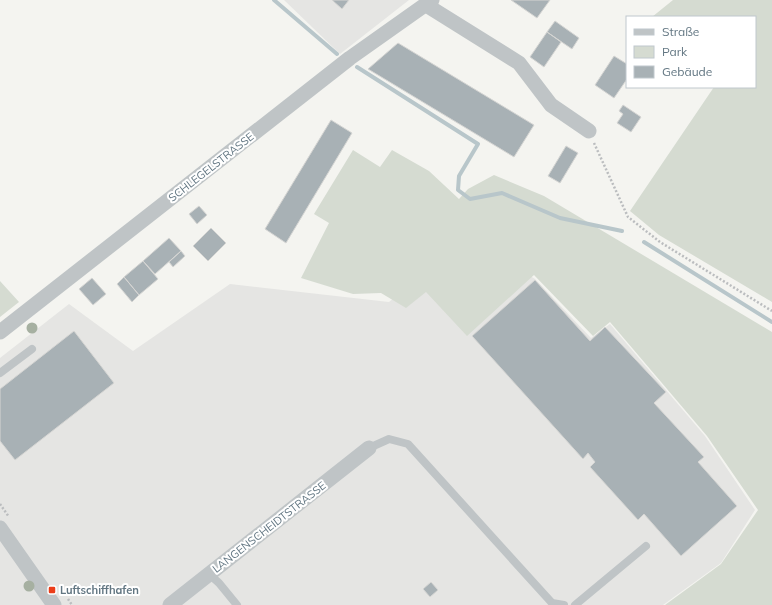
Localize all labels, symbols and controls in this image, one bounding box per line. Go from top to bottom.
legend [626,16,756,88]
text: Straße [662,24,699,39]
text: Park [662,44,688,59]
text: Gebäude [662,64,712,79]
street label: SCHLEGELSTRASSE [165,129,257,205]
street label: LANGENSCHEIDTSTRASSE [210,478,328,576]
place label: Luftschiffhafen [60,583,139,597]
marker: Luftschiffhafen [47,585,57,595]

